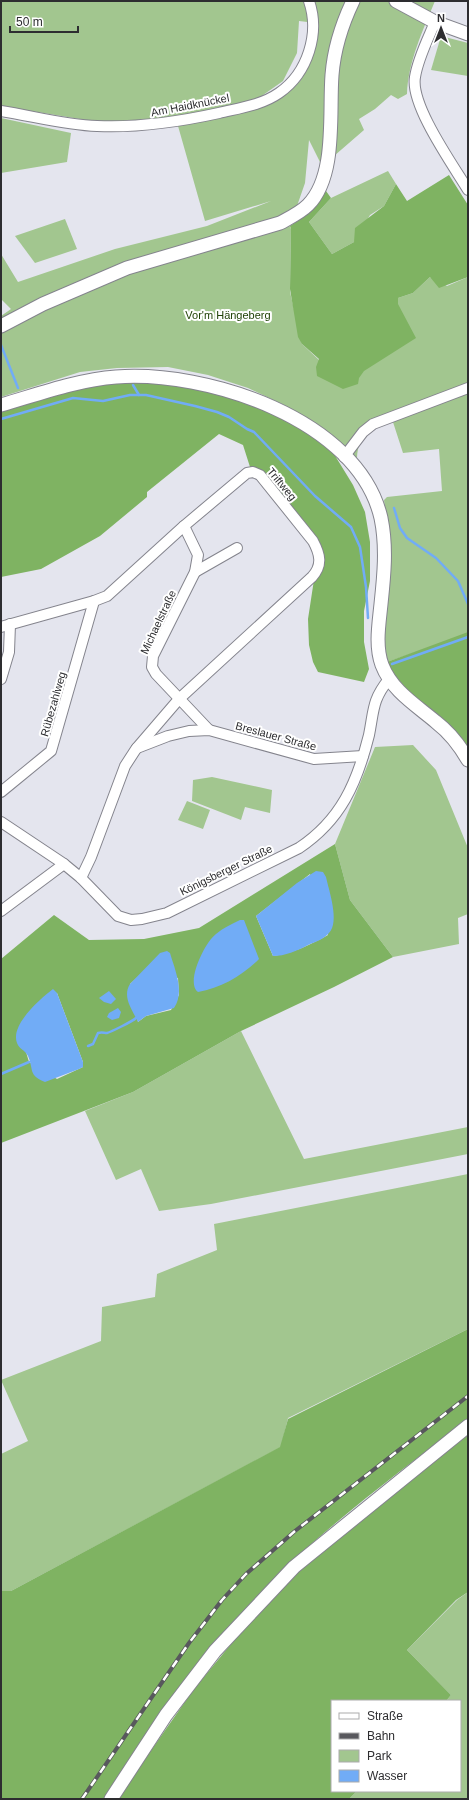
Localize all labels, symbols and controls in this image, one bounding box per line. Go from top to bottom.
scale bar [10,8,78,34]
north arrow [421,8,461,48]
text: N [437,12,445,24]
text: 50 m [16,15,43,29]
street label: Am Haidknückel [150,92,230,118]
park label: Vor'm Hängeberg [185,309,271,321]
street label: Triftweg [265,465,299,503]
street label: Michaelstraße [138,588,178,656]
street label: Rübezahlweg [38,670,68,738]
street label: Breslauer Straße [234,719,318,753]
street label: Königsberger Straße [178,842,274,898]
legend [331,1700,461,1792]
text: Straße [367,1709,403,1723]
text: Bahn [367,1729,395,1743]
text: Park [367,1749,393,1763]
text: Wasser [367,1769,407,1783]

